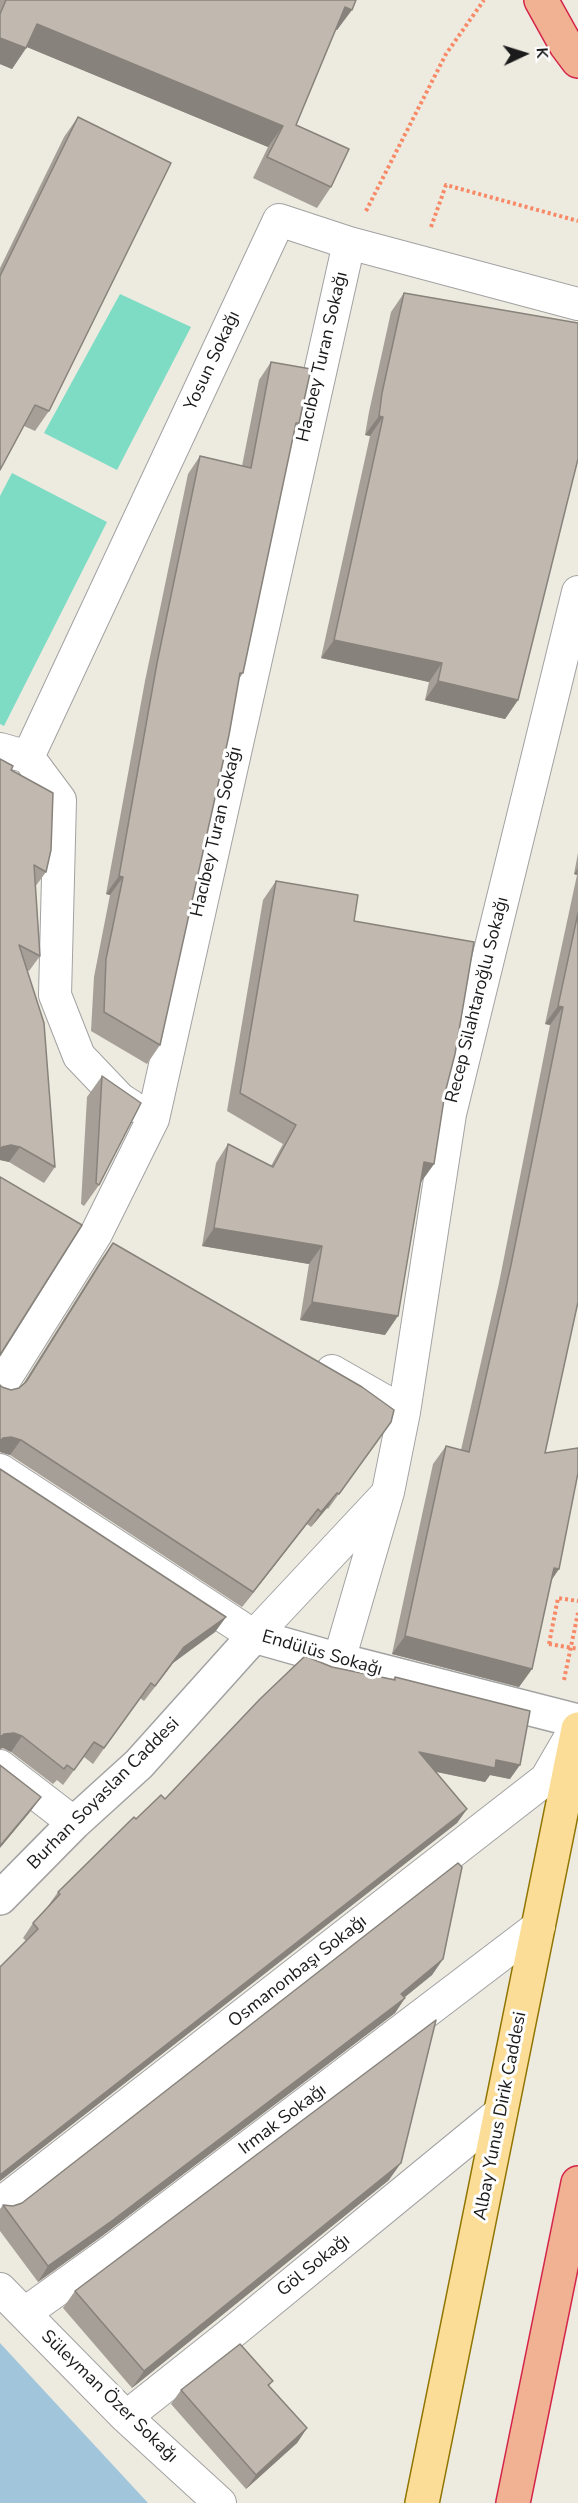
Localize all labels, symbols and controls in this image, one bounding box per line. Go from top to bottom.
north arrow [494,24,554,84]
text: K [531,47,553,59]
street label: Hacıbey Turan Sokağı [293,270,353,444]
street label: Yosun Sokağı [181,308,245,414]
street label: Hacıbey Turan Sokağı [187,745,247,919]
street label: Recep Silahtaroğlu Sokağı [442,895,514,1105]
street label: Endülüs Sokağı [259,1626,385,1682]
street label: Burhan Soyaslan Caddesi [24,1714,184,1874]
street label: Osmanonbaşı Sokağı [225,1911,371,2033]
street label: Albay Yunus Dirik Caddesi [470,2010,532,2222]
street label: Irmak Sokağı [235,2080,331,2160]
street label: Göl Sokağı [273,2230,355,2302]
street label: Süleyman Özer Sokağı [36,2326,182,2468]

